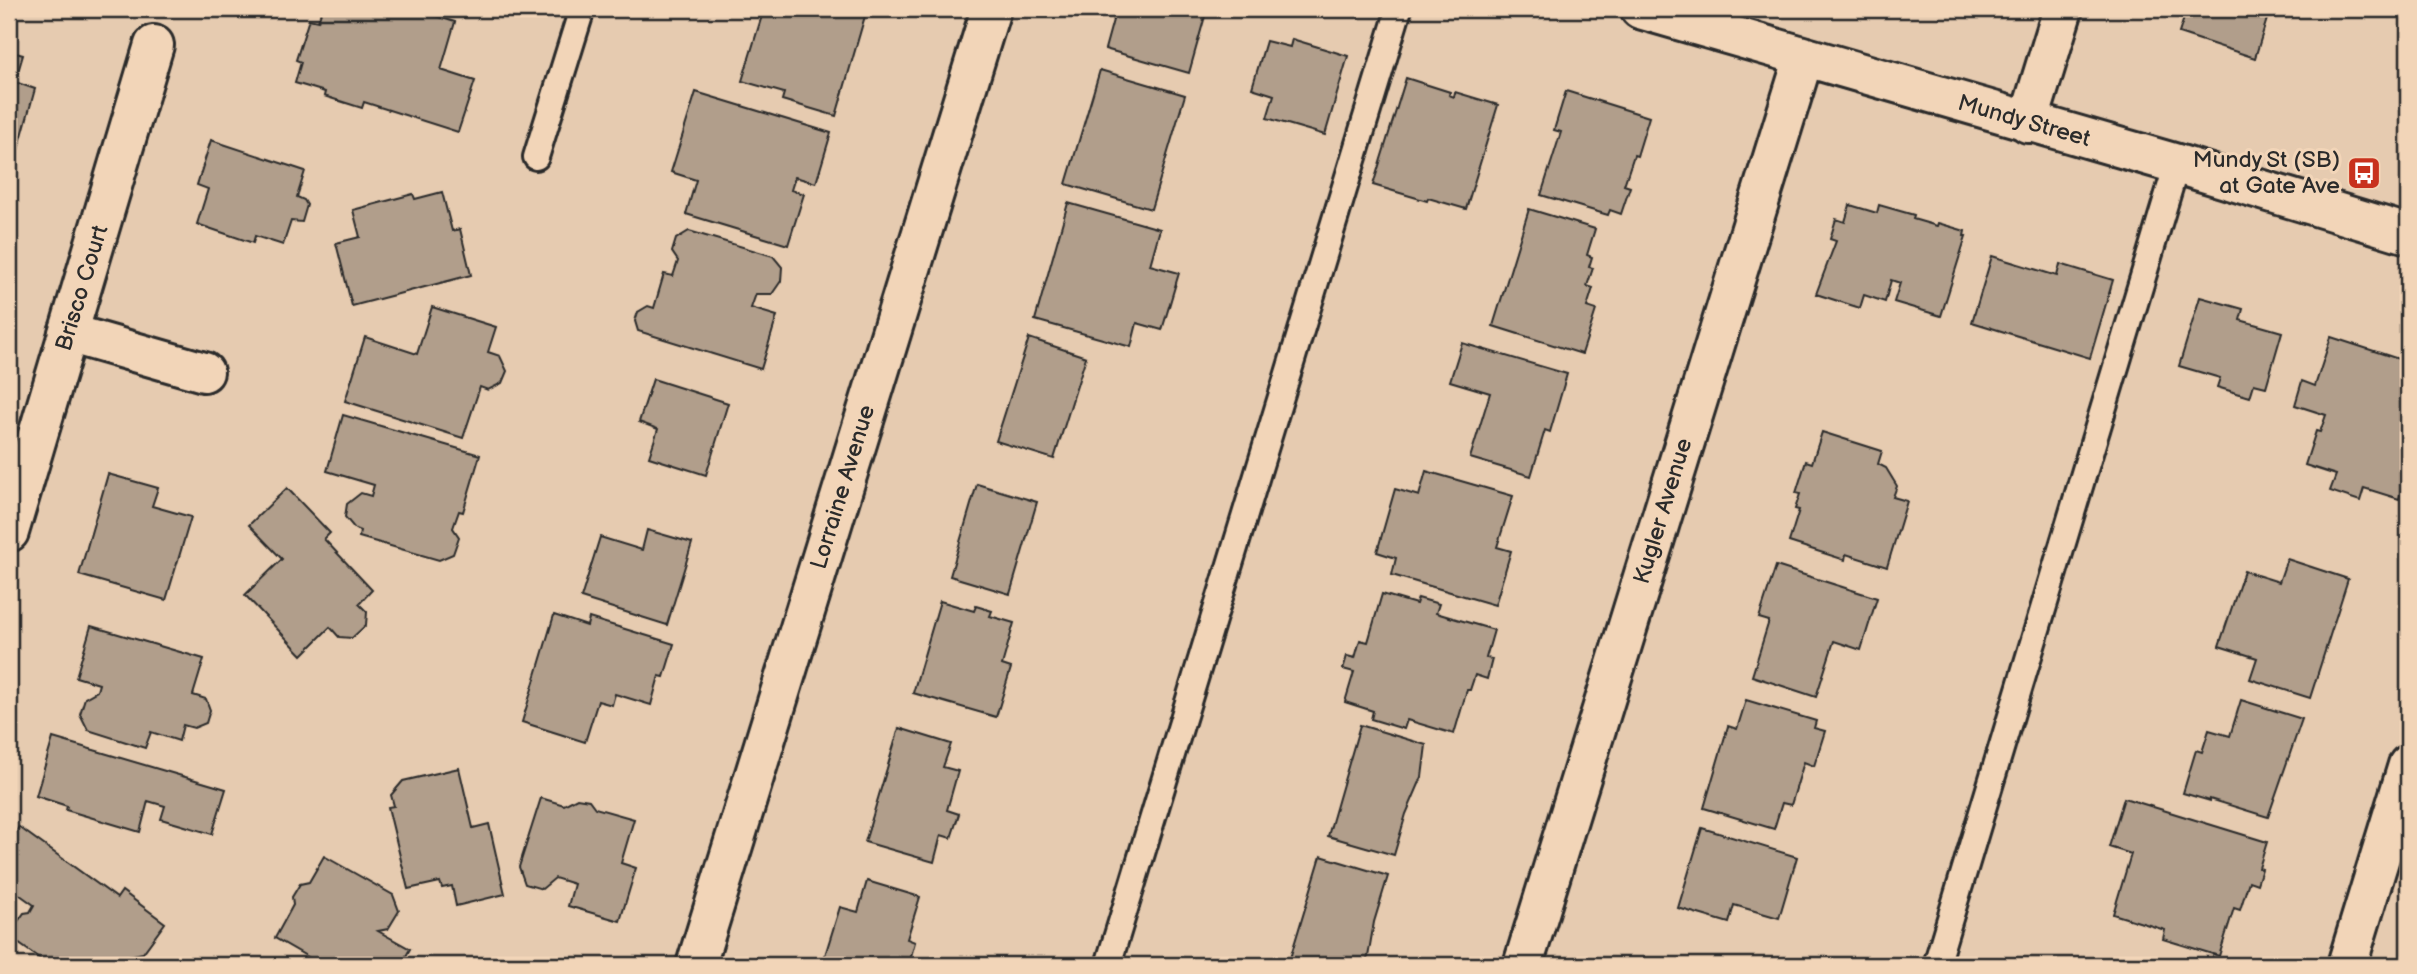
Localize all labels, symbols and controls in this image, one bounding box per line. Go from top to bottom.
street label: Mundy Street [1954,89,2094,153]
place label: Mundy St (SB) at Gate Ave [2193,146,2340,200]
bus stop icon: Mundy St (SB) at Gate Ave [2345,154,2383,192]
street label: Brisco Court [50,222,114,354]
street label: Lorraine Avenue [805,402,881,572]
street label: Kugler Avenue [1628,435,1698,587]

